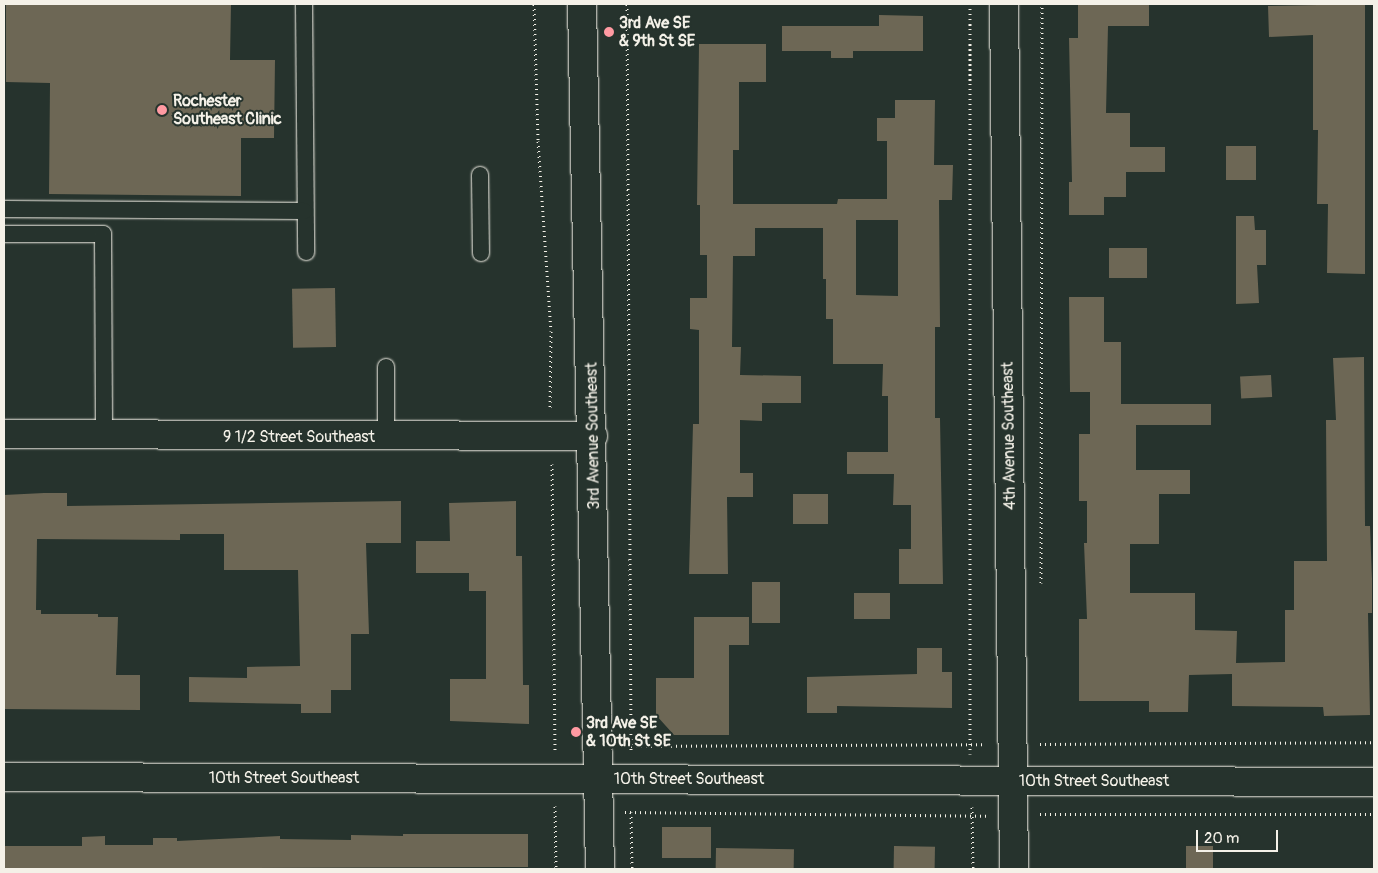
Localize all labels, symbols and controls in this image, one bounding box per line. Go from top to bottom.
place label: 3rd Ave SE & 9th St SE [619,13,695,51]
marker: 3rd Ave SE & 9th St SE [603,26,615,38]
place label: Rochester Southeast Clinic [173,91,282,129]
marker: Rochester Southeast Clinic [155,103,169,117]
street label: 3rd Avenue Southeast [582,362,604,510]
street label: 4th Avenue Southeast [998,362,1020,510]
street label: 9 1/2 Street Southeast [223,427,375,447]
place label: 3rd Ave SE & 10th St SE [586,713,671,751]
marker: 3rd Ave SE & 10th St SE [570,726,582,738]
street label: 10th Street Southeast [209,768,359,788]
street label: 10th Street Southeast [614,769,764,789]
street label: 10th Street Southeast [1019,771,1169,791]
scale bar [1198,820,1280,852]
text: 20 m [1204,829,1239,848]

